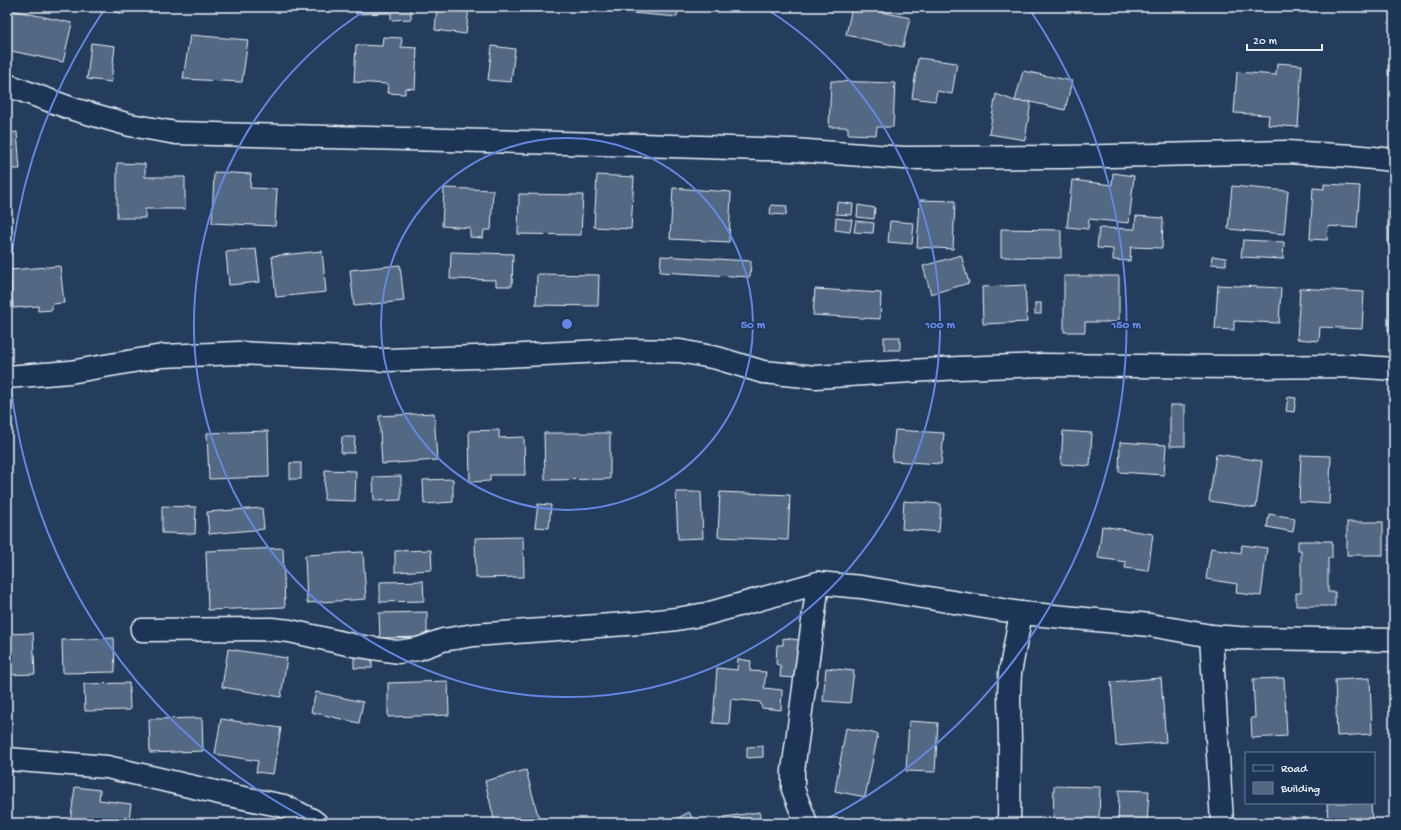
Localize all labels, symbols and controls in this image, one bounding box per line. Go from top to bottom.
scale bar [1247,26,1322,52]
text: 20 m [1253,35,1278,49]
centre of rings [560,317,574,331]
text: 50 m [741,319,766,333]
text: 100 m [924,319,955,333]
text: 150 m [1110,319,1141,333]
legend [1245,752,1375,804]
text: Road [1281,763,1308,777]
text: Building [1280,783,1320,797]

